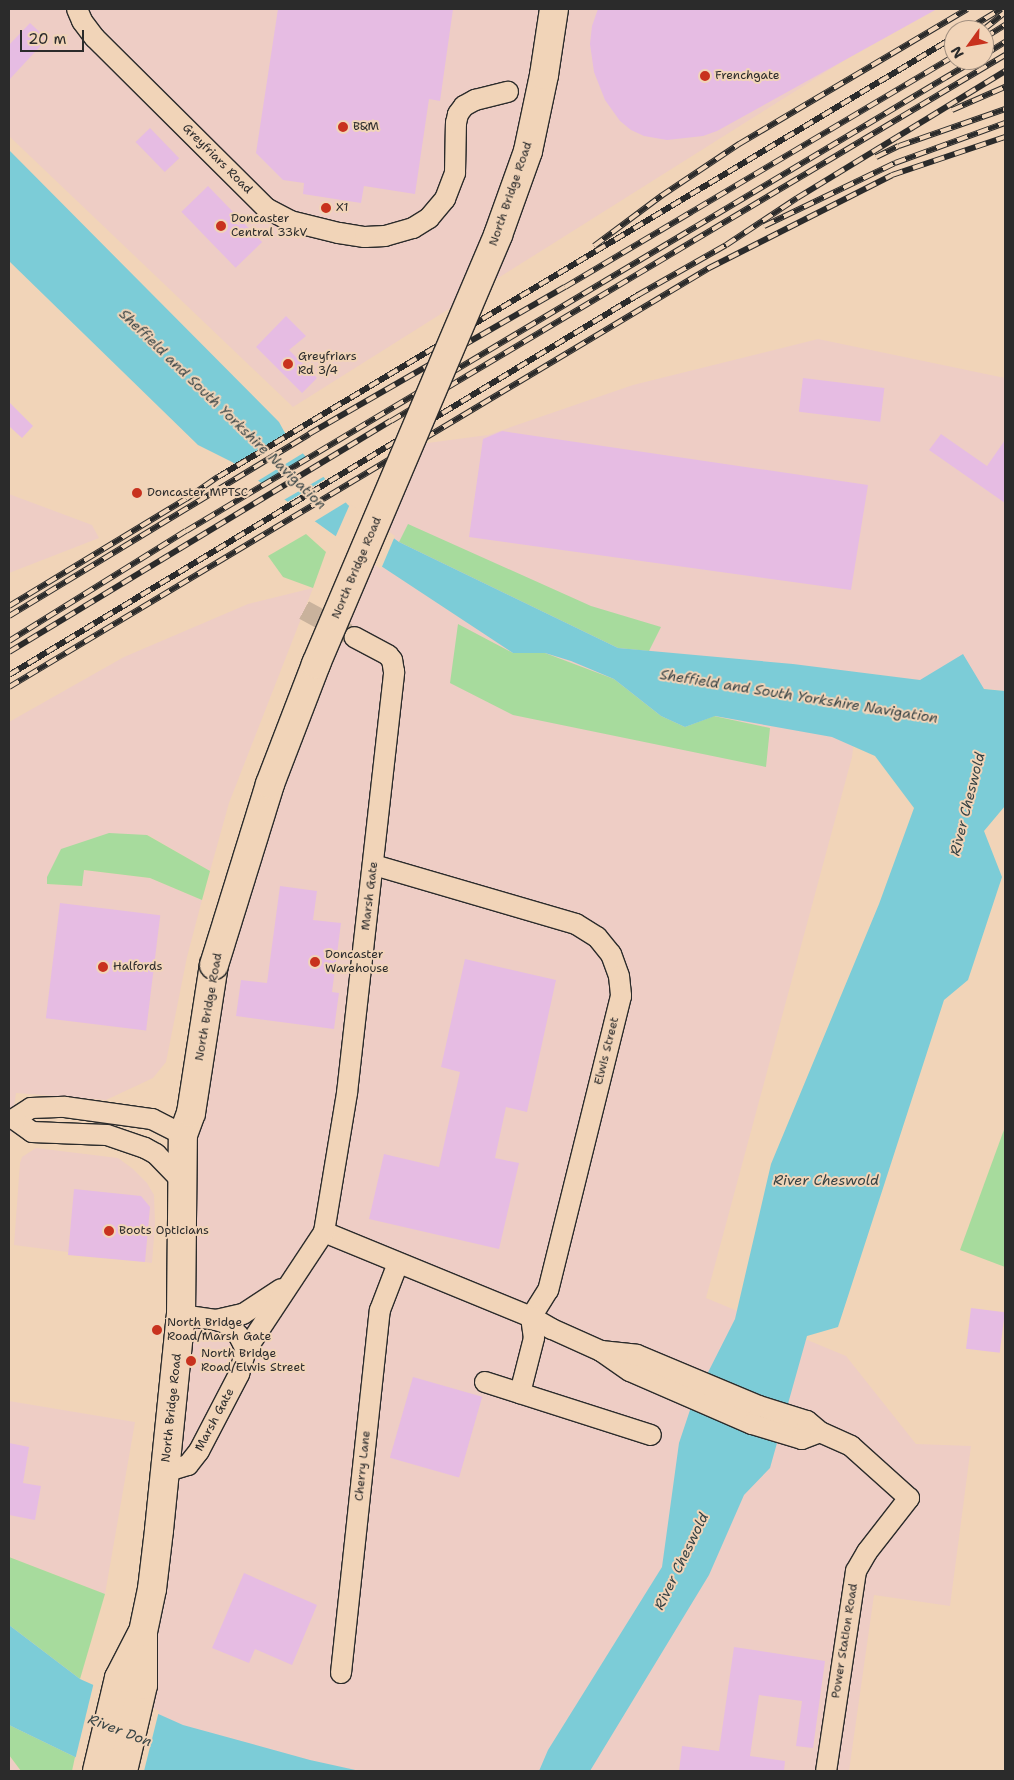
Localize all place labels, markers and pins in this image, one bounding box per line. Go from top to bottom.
place label: Frenchgate [715,69,780,83]
marker: Frenchgate [699,70,711,82]
place label: B&M [353,120,379,134]
marker: B&M [337,121,349,133]
place label: X1 [336,201,348,215]
marker: X1 [320,202,332,214]
place label: Doncaster Central 33kV [231,212,307,240]
marker: Doncaster Central 33kV [215,220,227,232]
place label: Greyfriars Rd 3/4 [298,350,357,378]
marker: Greyfriars Rd 3/4 [282,358,294,370]
place label: Doncaster MPTSC [147,486,248,500]
marker: Doncaster MPTSC [131,487,143,499]
place label: Doncaster Warehouse [325,948,389,976]
marker: Doncaster Warehouse [309,956,321,968]
place label: Halfords [113,960,162,974]
marker: Halfords [97,961,109,973]
place label: Boots Opticians [119,1224,209,1238]
marker: Boots Opticians [103,1225,115,1237]
place label: North Bridge Road/Marsh Gate [167,1316,271,1344]
marker: North Bridge Road/Marsh Gate [151,1324,163,1336]
place label: North Bridge Road/Elwis Street [201,1347,305,1375]
marker: North Bridge Road/Elwis Street [185,1355,197,1367]

